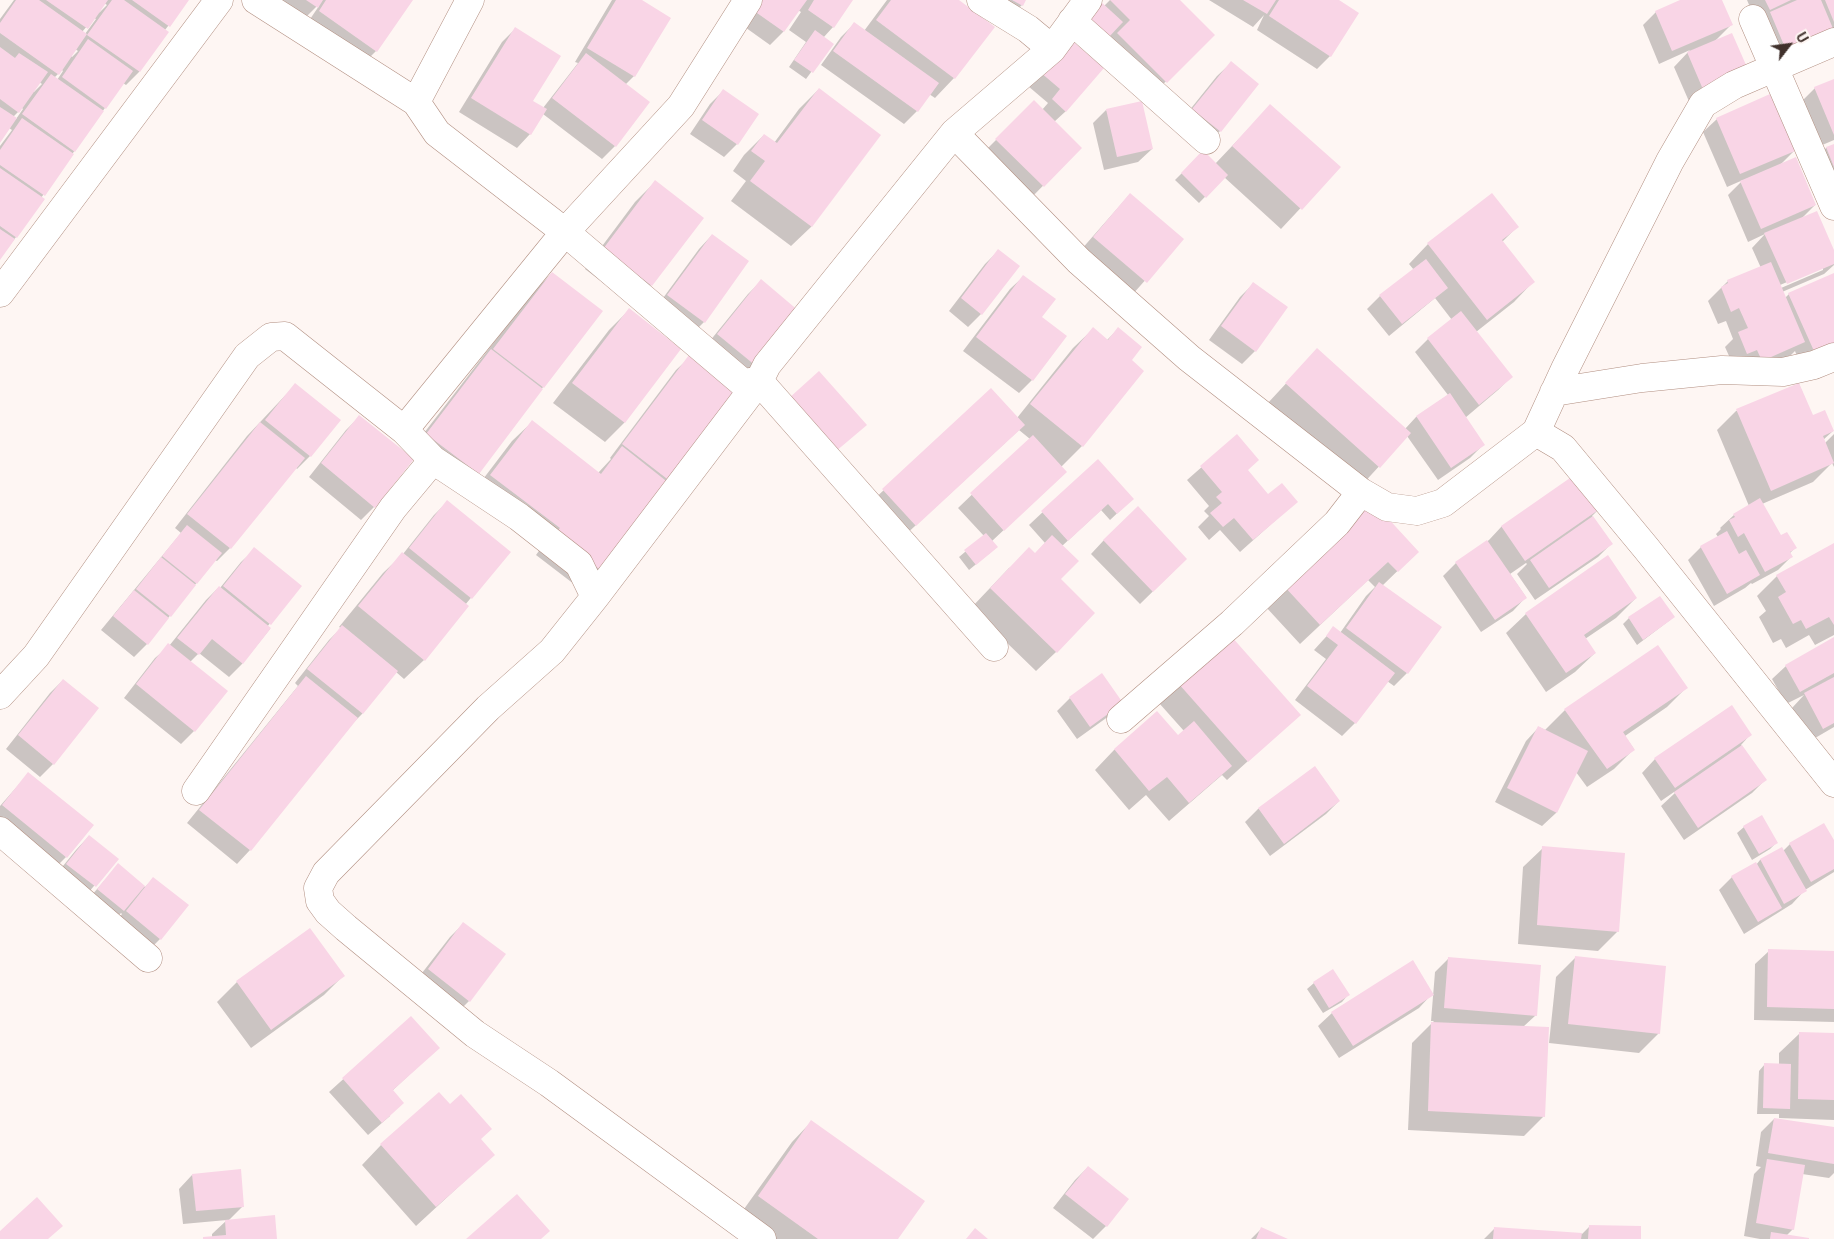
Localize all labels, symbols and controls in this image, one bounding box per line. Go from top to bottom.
north arrow [1764,20,1814,70]
text: U [1793,29,1811,45]

